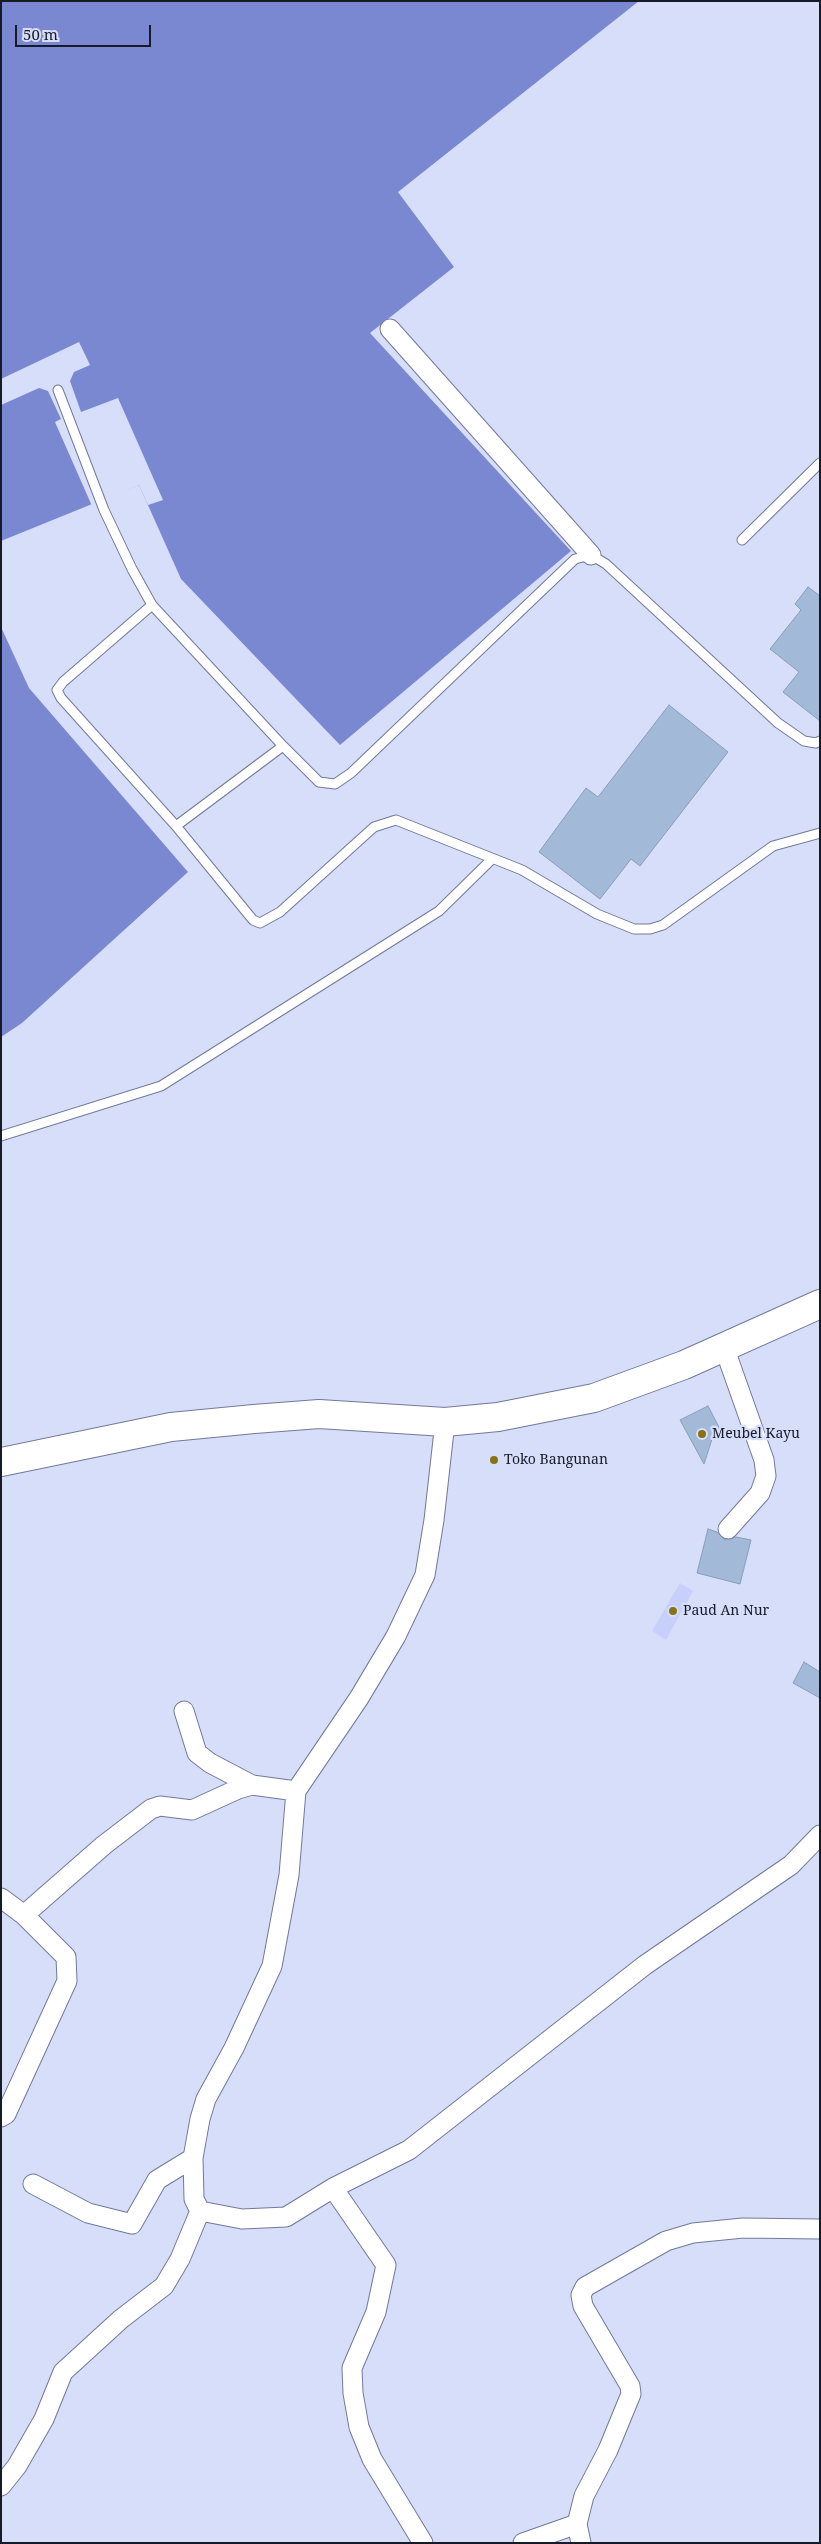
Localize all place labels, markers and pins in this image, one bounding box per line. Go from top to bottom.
place label: Meubel Kayu [712,1426,800,1442]
marker: Meubel Kayu [696,1428,708,1440]
place label: Toko Bangunan [504,1452,608,1468]
marker: Toko Bangunan [488,1454,500,1466]
place label: Paud An Nur [683,1603,769,1619]
marker: Paud An Nur [667,1605,679,1617]

